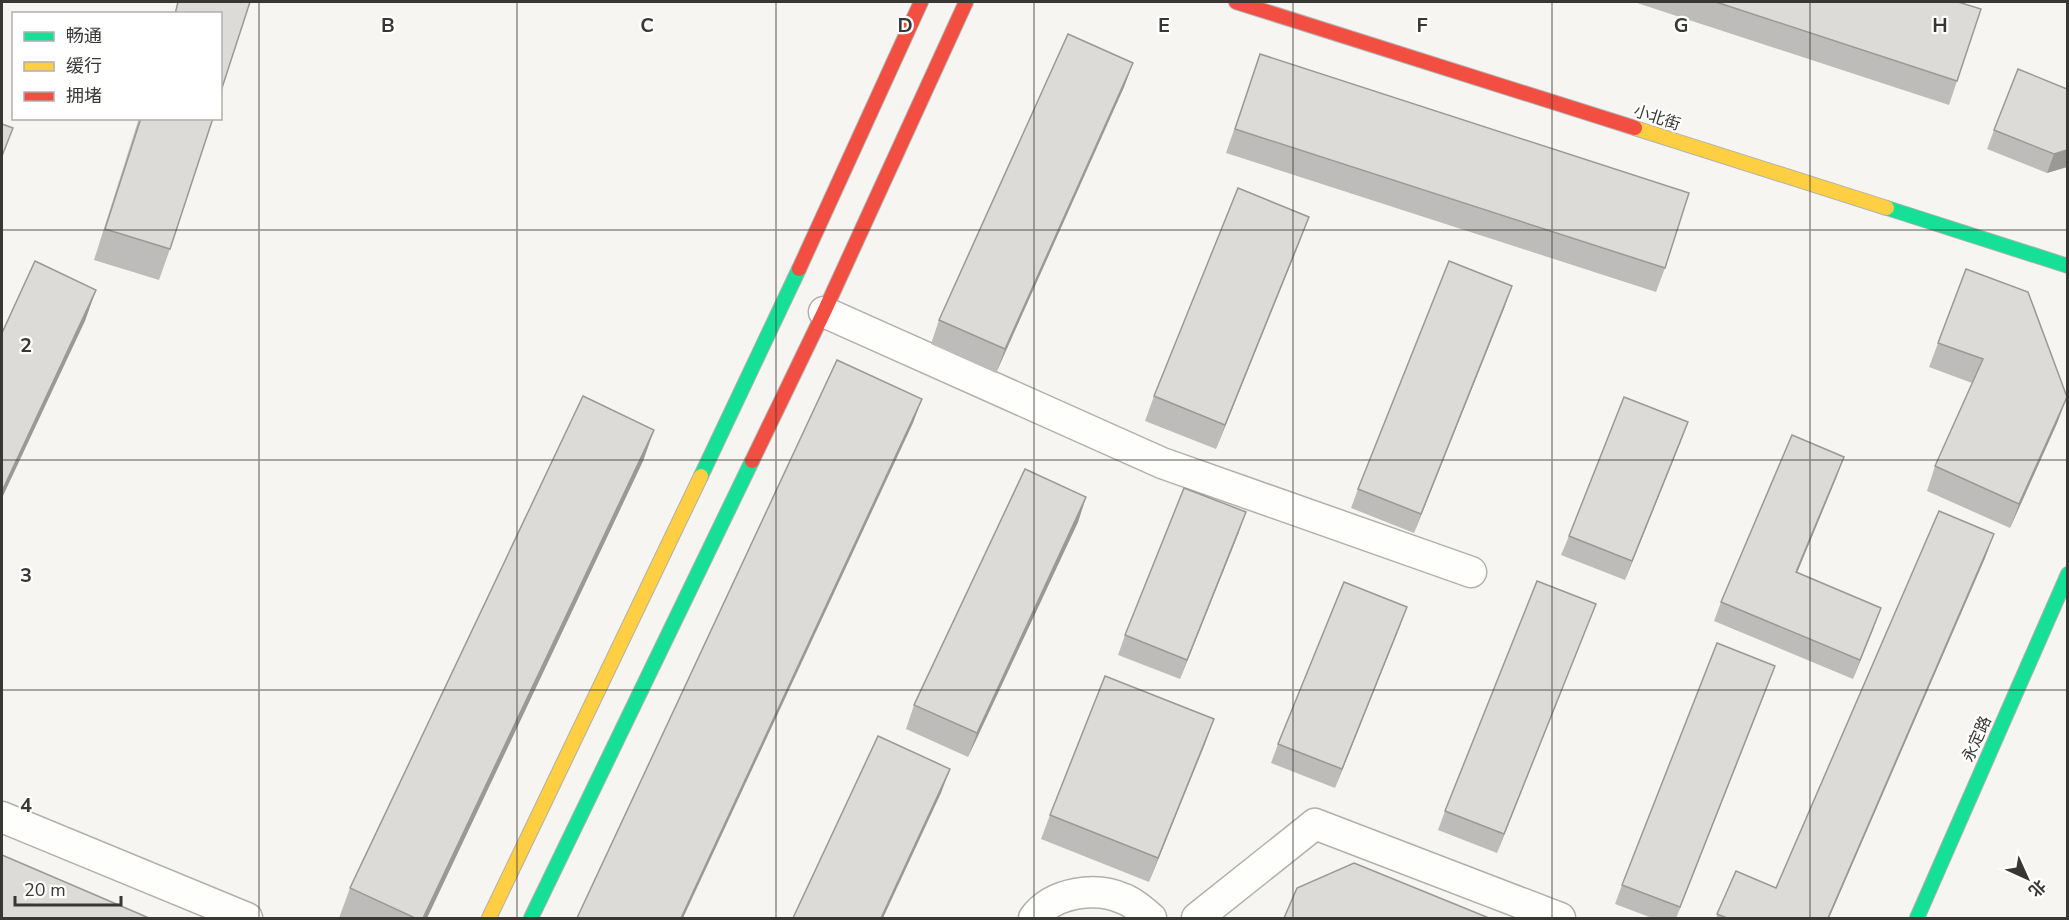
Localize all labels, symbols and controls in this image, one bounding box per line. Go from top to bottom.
legend [12,12,222,120]
text: B [381,12,395,39]
text: C [640,12,654,39]
text: D [897,12,913,39]
text: E [1158,12,1170,39]
text: F [1416,12,1428,39]
text: G [1674,12,1688,39]
text: H [1932,12,1948,39]
text: 畅通 [66,24,102,48]
text: 缓行 [66,54,102,78]
text: 拥堵 [66,84,102,108]
street label: 小北街 [1631,100,1683,136]
text: 2 [20,332,32,359]
text: 3 [20,562,32,589]
street label: 永定路 [1957,713,1997,765]
text: 4 [20,792,32,819]
north arrow [1997,848,2057,908]
scale bar [15,869,122,907]
text: 北 [2023,874,2050,901]
text: 20 m [24,878,66,902]

